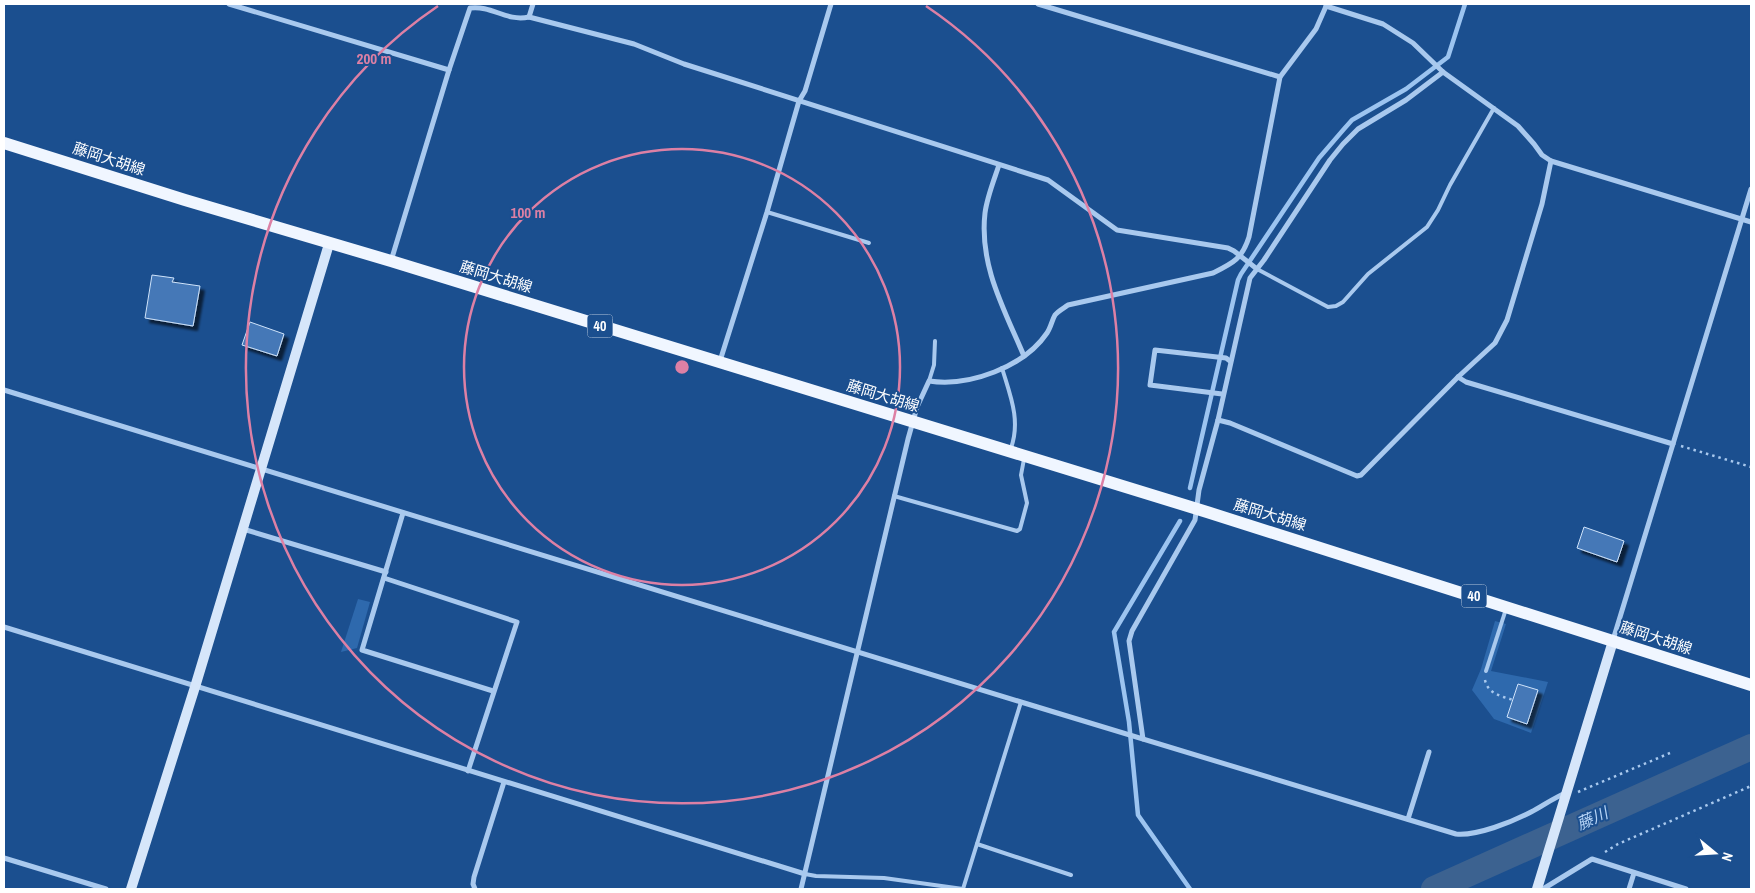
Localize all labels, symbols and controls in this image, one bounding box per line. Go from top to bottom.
text: 200 m [357,48,391,69]
street label: 藤岡大胡線 [70,137,148,180]
text: 100 m [511,202,545,223]
street label: 藤岡大胡線 [457,256,535,298]
road number: 40 [588,314,612,338]
centre of rings [673,358,691,376]
street label: 藤岡大胡線 [844,375,922,417]
street label: 藤岡大胡線 [1231,494,1309,536]
road number: 40 [1462,584,1486,608]
street label: 藤岡大胡線 [1617,616,1695,659]
water label: 藤川 [1573,801,1613,835]
north arrow [1690,828,1740,878]
text: N [1718,850,1737,864]

